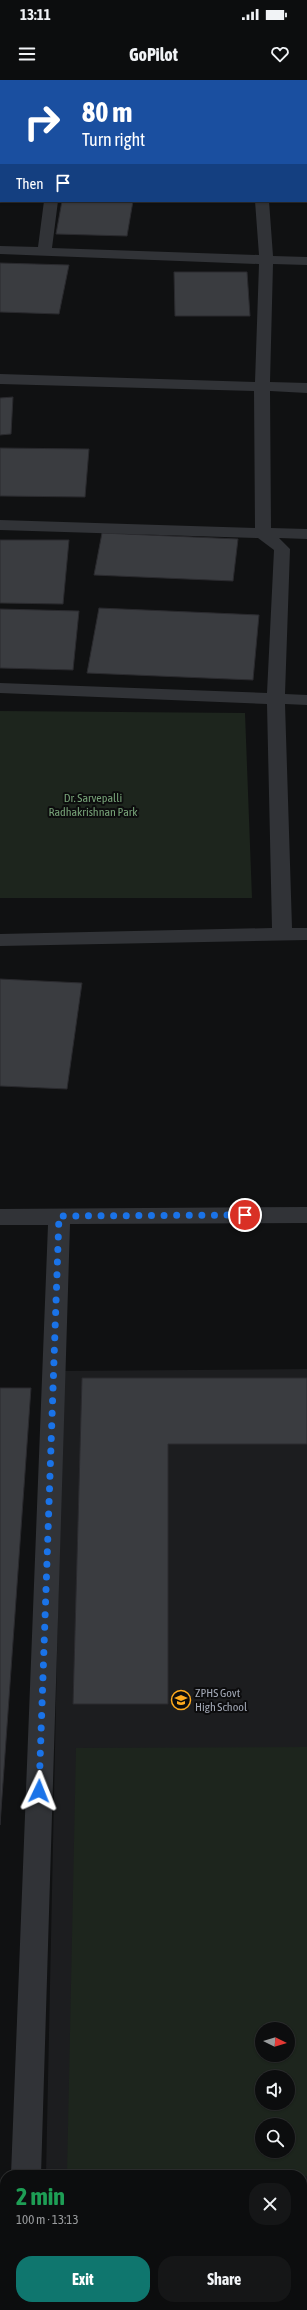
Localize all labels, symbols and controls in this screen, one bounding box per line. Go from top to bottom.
text: 13:11 [20,6,51,23]
icon: menu [16,43,38,65]
icon: heart [269,43,291,65]
text: GoPilot [129,44,178,65]
icon: right [16,96,68,148]
text: 80 m [82,96,132,128]
text: Turn right [82,129,145,150]
icon: arrive [52,172,74,194]
text: Then [16,175,44,192]
park label: Dr. Sarvepalli Radhakrishnan Park [48,791,138,819]
pin [228,1198,262,1232]
icon: arrive [234,1204,256,1226]
place label: ZPHS Govt High School [195,1686,248,1714]
school or university icon: ZPHS Govt High School [170,1689,192,1711]
position arrow [18,1770,60,1812]
north arrow [255,2022,295,2062]
map controls [255,2022,295,2158]
button: sound [255,2070,295,2110]
button: search [255,2118,295,2158]
text: 2 min [16,2183,65,2210]
button: close [249,2183,291,2225]
text: 100 m · 13:13 [16,2212,79,2227]
button: Exit [16,2256,150,2302]
button: Share [158,2256,291,2302]

